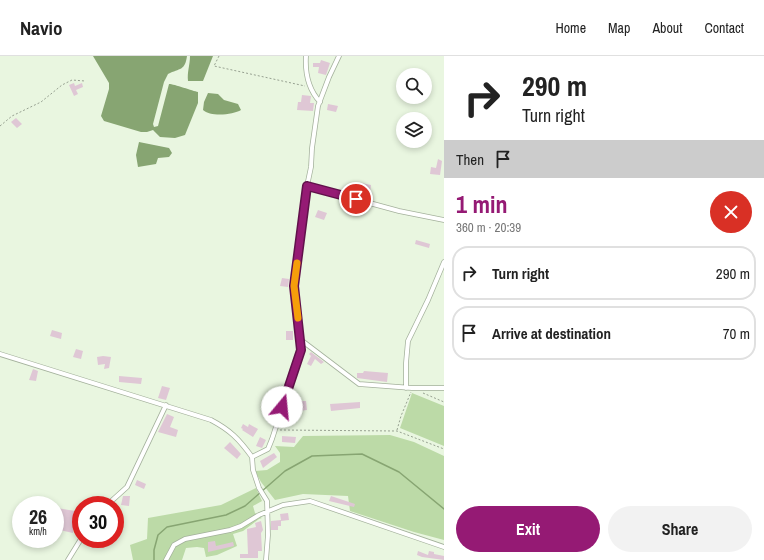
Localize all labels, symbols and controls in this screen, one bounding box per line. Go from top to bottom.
text: Navio [20,15,62,41]
text: Home [555,19,586,37]
text: Map [608,19,630,37]
text: About [652,19,682,37]
text: Contact [704,19,744,37]
text: 290 m [522,67,587,105]
map controls [396,68,432,148]
button: search [396,68,432,104]
icon: right [456,72,508,124]
text: Turn right [522,103,585,128]
button: layers [396,112,432,148]
icon: arrive [492,148,514,170]
text: Then [456,149,484,170]
pin [339,182,373,216]
icon: arrive [345,188,367,210]
text: 1 min [456,188,507,220]
button: close [710,191,752,233]
text: 360 m · 20:39 [456,219,521,236]
icon: right [458,262,480,284]
text: Turn right [492,263,549,284]
text: 290 m [716,263,750,284]
icon: arrive [458,322,480,344]
text: Arrive at destination [492,323,611,344]
text: 70 m [723,323,750,344]
position arrow [261,386,303,428]
speed limit sign: 30 [72,496,124,548]
text: 26 [29,503,47,530]
button: Exit [456,506,600,552]
button: Share [608,506,752,552]
text: km/h [29,525,47,538]

